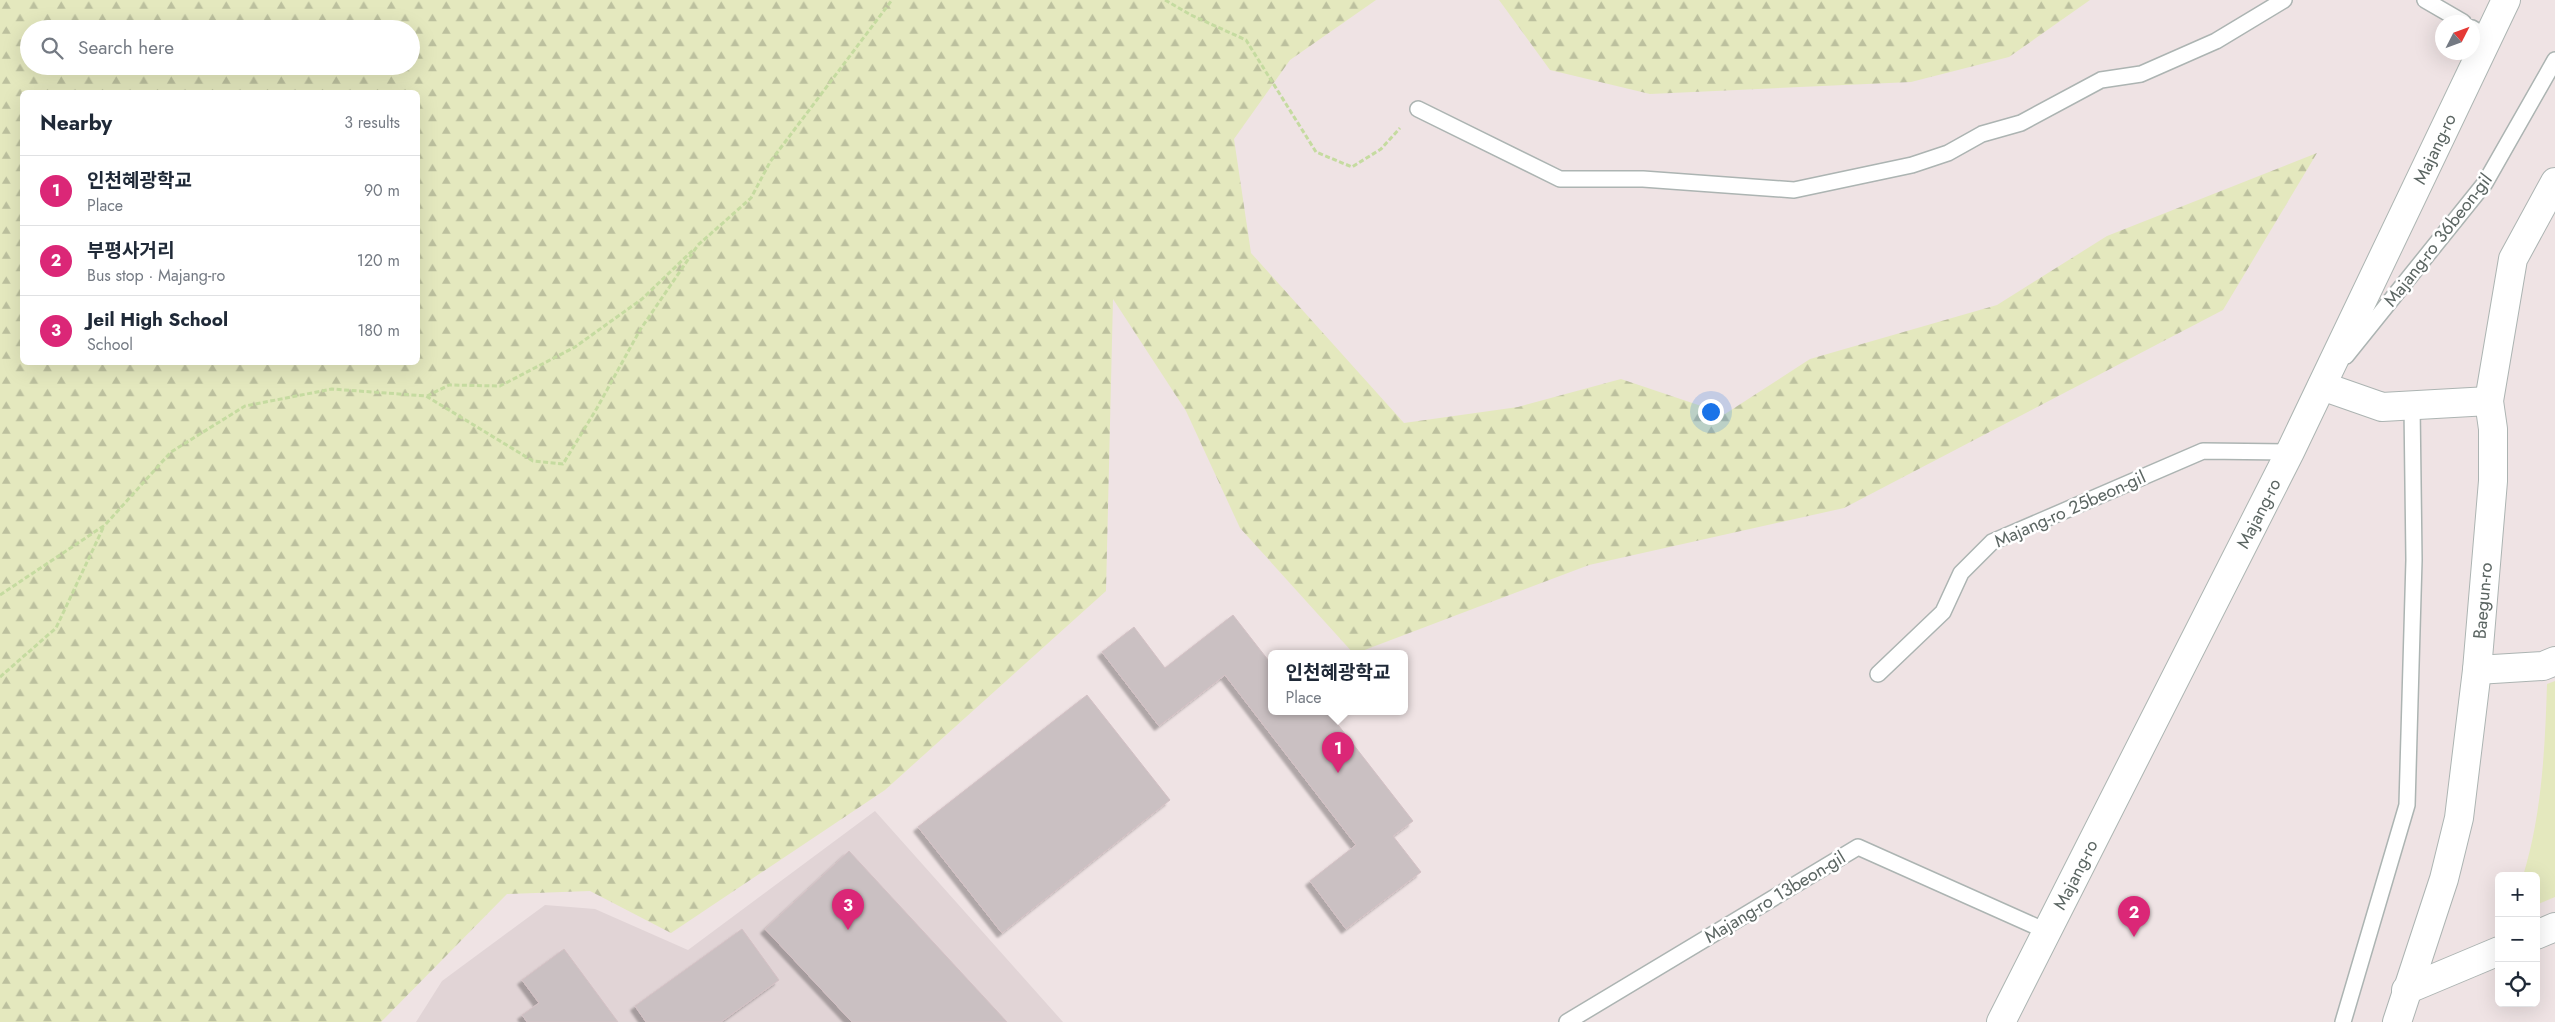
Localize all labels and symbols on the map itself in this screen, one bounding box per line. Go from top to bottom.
north arrow [2435,15,2480,60]
street label: Majang-ro [2407,109,2463,189]
street label: Majang-ro 36beon-gil [2378,168,2498,312]
your location [1698,399,1724,425]
street label: Majang-ro 25beon-gil [1990,464,2150,554]
street label: Majang-ro [2230,474,2288,553]
street label: Baegun-ro [2467,561,2499,640]
pin: 1 [1322,732,1354,773]
street label: Majang-ro [2047,835,2104,914]
street label: Majang-ro 13beon-gil [1699,844,1851,950]
pin: 3 [832,889,864,930]
pin: 2 [2118,896,2150,937]

